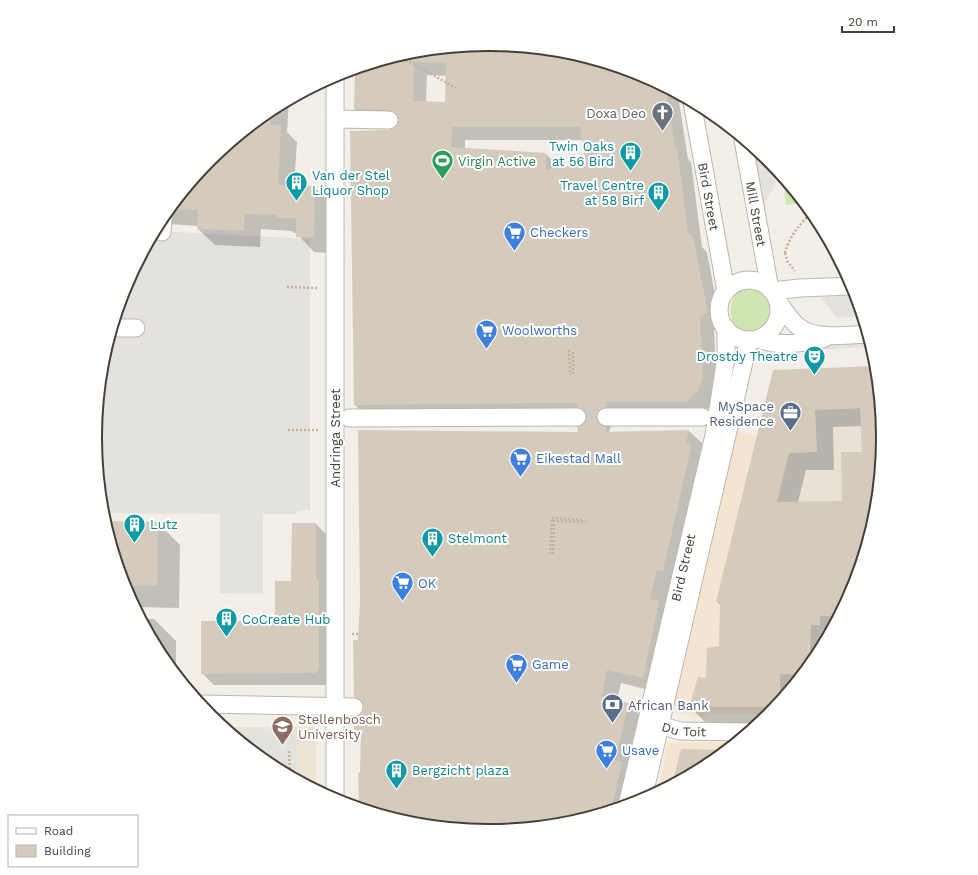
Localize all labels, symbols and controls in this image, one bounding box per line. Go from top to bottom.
scale bar [842,8,894,34]
text: 20 m [848,15,878,29]
church icon: Doxa Deo [649,100,675,133]
place label: Doxa Deo [586,106,646,121]
place label: Twin Oaks at 56 Bird [549,139,614,169]
building icon: Twin Oaks at 56 Bird [617,140,643,173]
sports icon: Virgin Active [429,148,455,181]
place label: Virgin Active [458,154,536,169]
street label: Bird Street [696,161,723,232]
place label: Van der Stel Liquor Shop [312,168,390,198]
building icon: Van der Stel Liquor Shop [283,169,309,202]
place label: Travel Centre at 58 Birf [560,178,644,208]
building icon: Travel Centre at 58 Birf [646,179,672,212]
street label: Mill Street [743,180,770,248]
supermarket icon: Checkers [501,219,527,252]
place label: Checkers [530,225,588,240]
supermarket icon: Woolworths [474,317,500,350]
place label: Woolworths [502,323,577,338]
theatre icon: Drostdy Theatre [801,343,827,376]
place label: Drostdy Theatre [697,349,798,364]
street label: Andringa Street [328,388,343,488]
place label: MySpace Residence [709,399,774,429]
office icon: MySpace Residence [777,400,803,433]
supermarket icon: Eikestad Mall [508,445,534,478]
place label: Eikestad Mall [536,451,621,466]
building icon: Lutz [122,511,148,544]
place label: Lutz [150,517,178,532]
building icon: Stelmont [419,525,445,558]
place label: Stelmont [448,531,507,546]
street label: Bird Street [668,532,698,603]
supermarket icon: OK [390,570,416,603]
place label: OK [418,576,437,591]
building icon: CoCreate Hub [214,606,240,639]
place label: CoCreate Hub [242,612,330,627]
supermarket icon: Game [504,651,530,684]
place label: Game [532,657,569,672]
bank icon: African Bank [600,692,626,725]
place label: African Bank [628,698,709,713]
place label: Stellenbosch University [298,712,381,742]
school or university icon: Stellenbosch University [269,713,295,746]
street label: Du Toit [660,719,707,739]
supermarket icon: Usave [594,737,620,770]
place label: Usave [622,743,659,758]
building icon: Bergzicht plaza [383,757,409,790]
place label: Bergzicht plaza [412,763,510,778]
legend [8,815,138,867]
text: Road [44,824,73,838]
text: Building [44,844,91,858]

